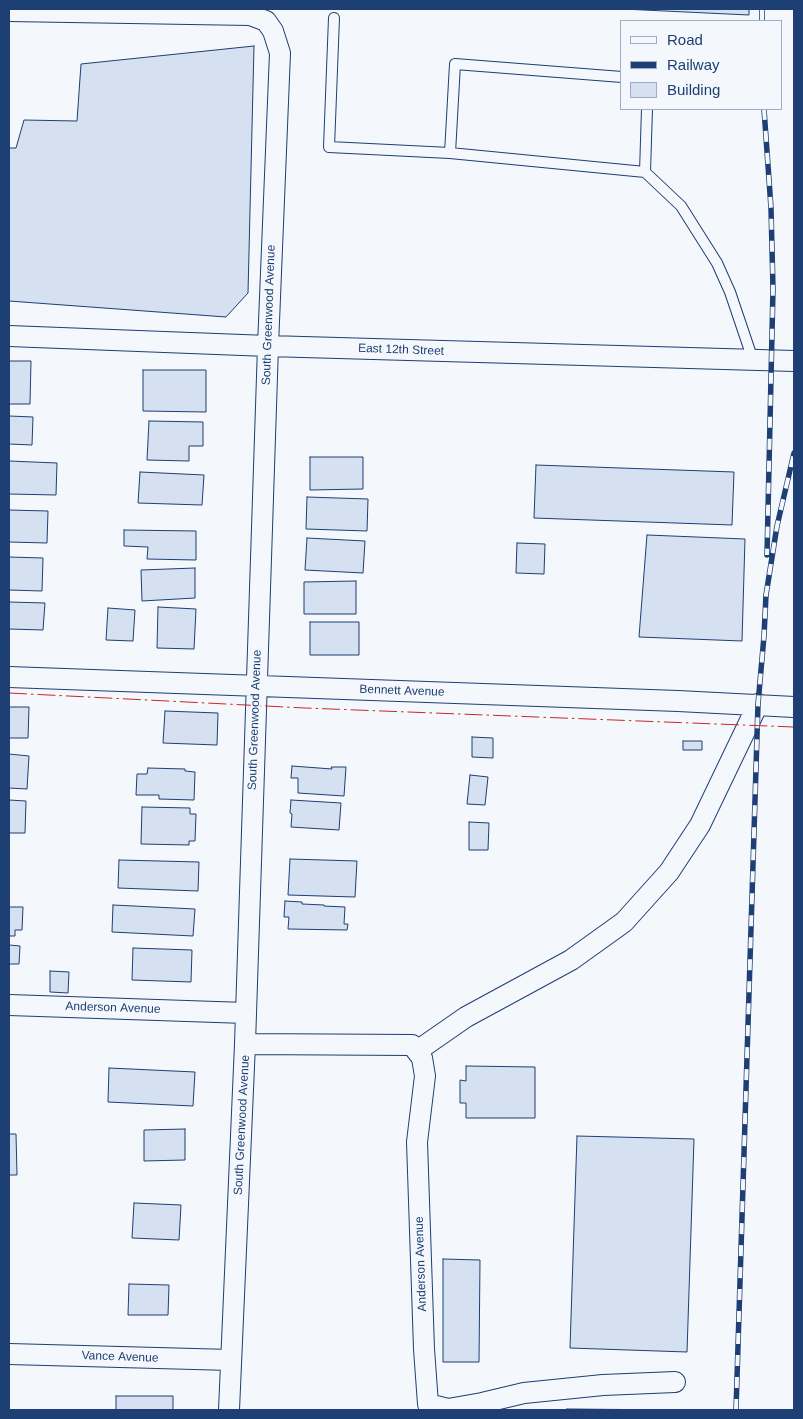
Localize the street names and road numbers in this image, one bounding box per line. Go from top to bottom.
street label: South Greenwood Avenue [259,245,279,385]
street label: East 12th Street [358,341,444,359]
street label: South Greenwood Avenue [245,650,265,790]
street label: Bennett Avenue [359,682,445,700]
street label: Anderson Avenue [65,999,161,1017]
street label: South Greenwood Avenue [231,1054,253,1196]
street label: Anderson Avenue [412,1216,430,1312]
street label: Vance Avenue [81,1348,159,1366]

